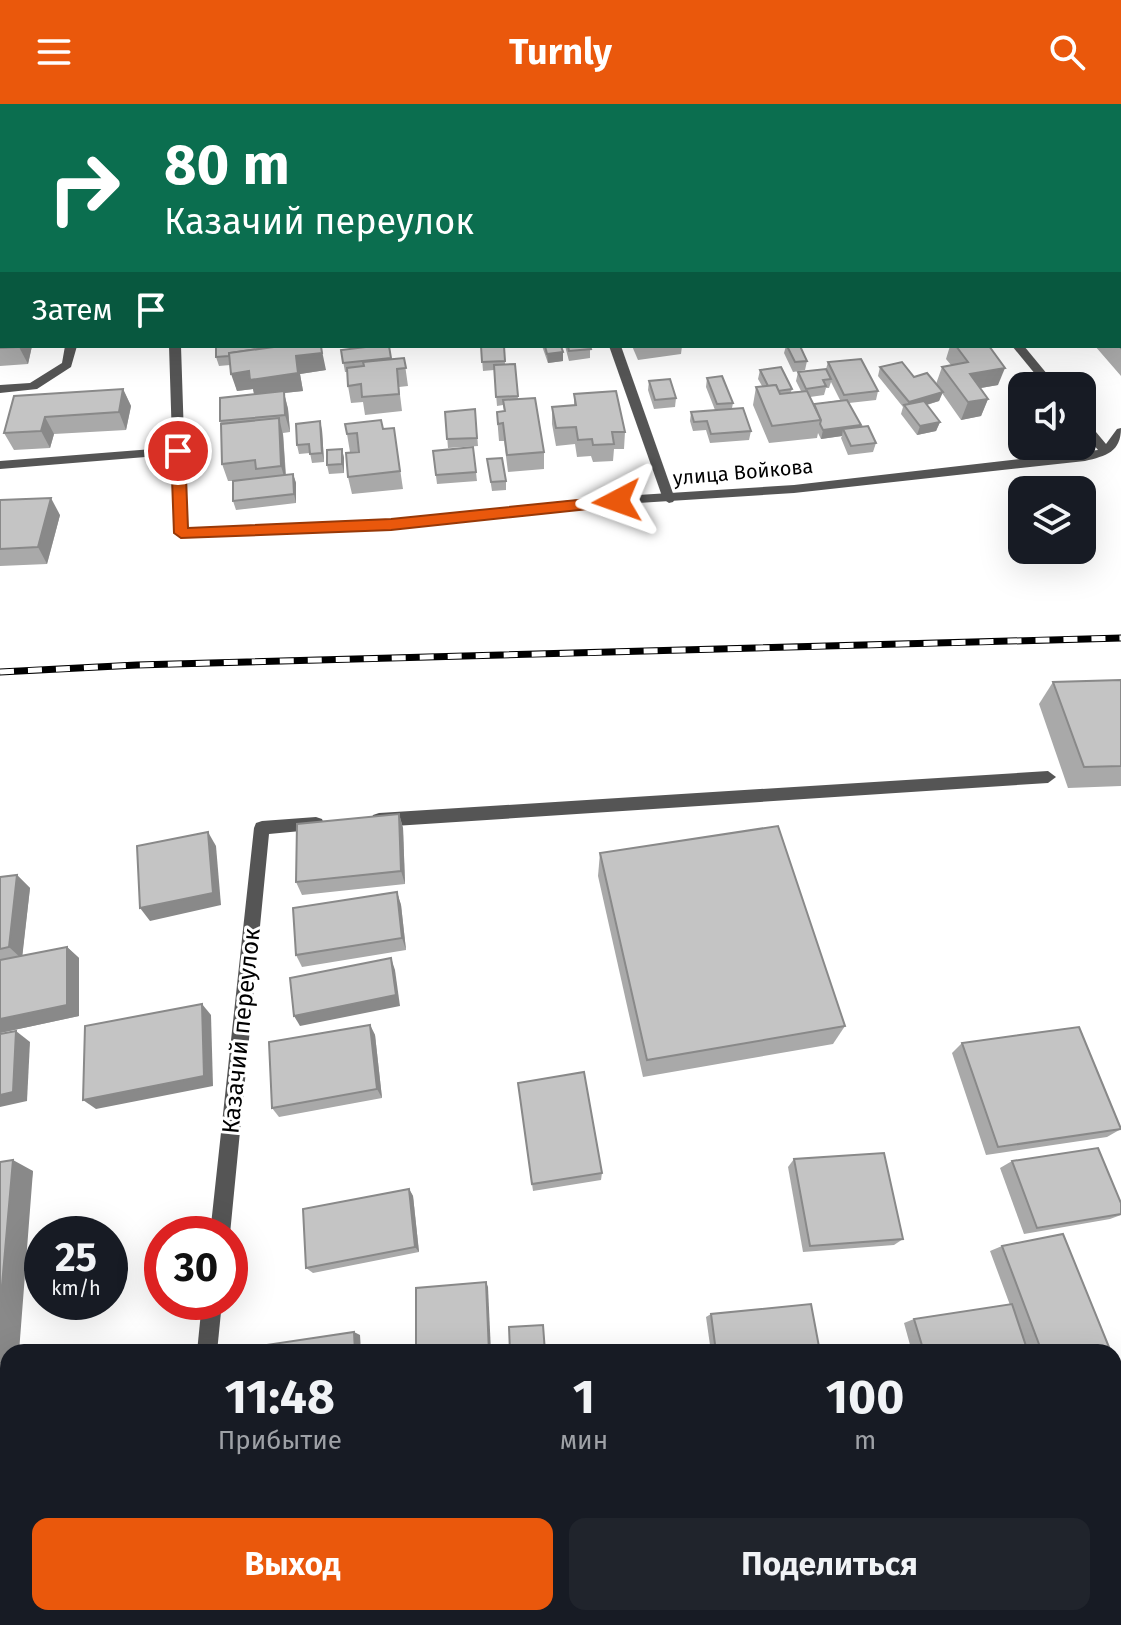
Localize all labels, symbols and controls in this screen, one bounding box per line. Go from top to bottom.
icon: menu [32,30,76,74]
text: Turnly [509,30,612,74]
icon: search [1045,30,1089,74]
text: 80 m [164,132,290,199]
icon: right [32,136,136,240]
text: Казачий переулок [164,200,474,244]
icon: arrive [129,288,173,332]
text: Затем [32,292,113,328]
map controls [1008,372,1096,564]
button: sound [1008,372,1096,460]
pin [144,417,212,485]
icon: arrive [156,429,200,473]
street label: улица Войкова [672,454,814,490]
position arrow [575,459,659,543]
button: layers [1008,476,1096,564]
street label: Казачий переулок [216,926,266,1135]
speed limit sign: 30 [144,1216,248,1320]
text: 25 [55,1234,97,1282]
text: km/h [51,1276,101,1300]
text: 11:48 [225,1368,335,1426]
text: 1 [573,1368,595,1426]
text: 100 [826,1368,904,1426]
text: Прибытие [218,1425,342,1456]
text: мин [560,1425,608,1456]
text: m [854,1425,876,1456]
button: Выход [32,1518,553,1610]
button: Поделиться [569,1518,1090,1610]

